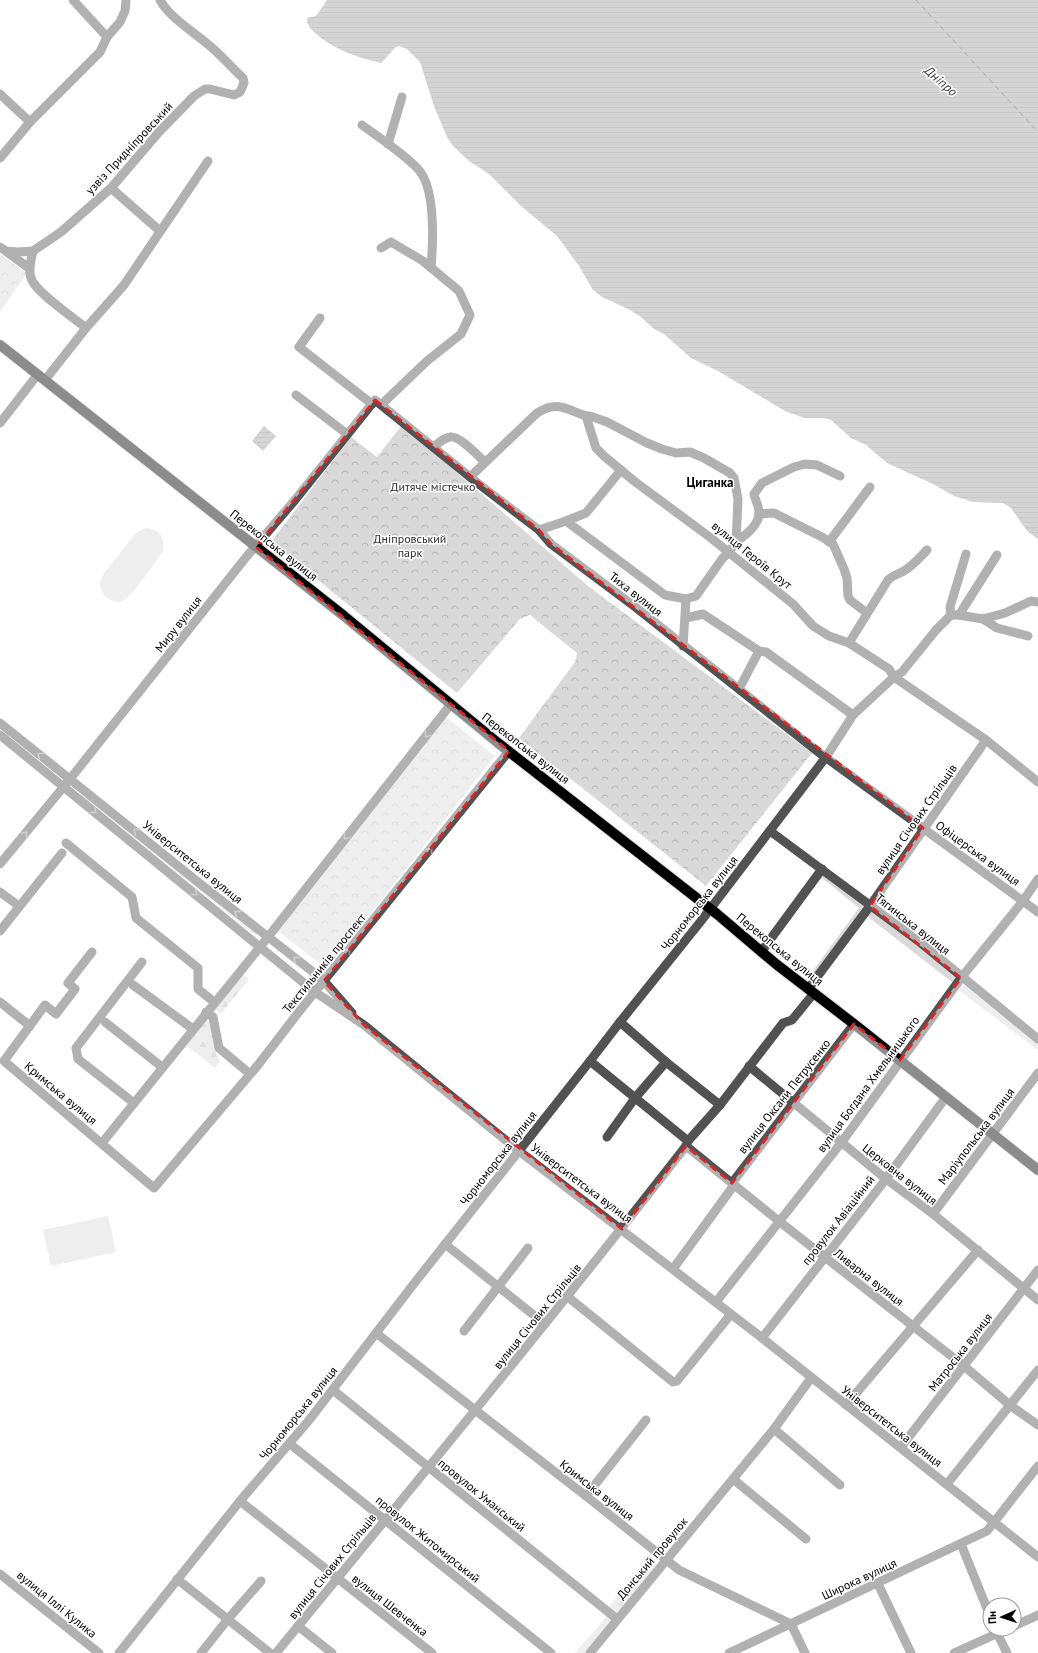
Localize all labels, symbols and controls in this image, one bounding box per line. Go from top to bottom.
water label: Дніпро [920,61,961,100]
street label: узвіз Придніпровський [82,99,176,197]
district label: Циганка [686,474,734,491]
park label: Дитяче містечко [390,479,476,494]
street label: Перекопська вулиця [227,506,321,584]
street label: вулиця Героїв Крут [709,518,795,592]
park label: Дніпровський парк [374,531,446,560]
street label: Тиха вулиця [606,569,666,619]
street label: Миру вулиця [151,593,205,655]
street label: Перекопська вулиця [479,709,573,787]
one-way arrow [425,731,432,738]
one-way arrow [37,752,44,759]
street label: вулиця Січових Стрільців [872,761,960,877]
one-way arrow [90,806,97,813]
street label: Університетська вулиця [140,817,246,907]
street label: Офіцерська вулиця [933,817,1023,889]
one-way arrow [133,829,140,836]
one-way arrow [20,832,27,839]
one-way arrow [344,833,351,840]
one-way arrow [426,848,433,855]
street label: Чорноморська вулиця [657,853,741,953]
one-way arrow [191,889,198,896]
street label: Тягинська вулиця [873,890,953,958]
street label: Перекопська вулиця [734,909,826,989]
one-way arrow [235,910,242,917]
street label: Текстильників проспект [279,910,369,1016]
one-way arrow [344,949,351,956]
one-way arrow [293,957,300,964]
street label: вулиця Богдана Хмельницького [813,1013,923,1155]
street label: вулиця Оксани Петрусенко [735,1036,833,1156]
street label: Кримська вулиця [22,1058,100,1128]
street label: Маріупольська вулиця [935,1085,1017,1187]
street label: Чорноморська вулиця [456,1108,540,1208]
street label: Університетська вулиця [528,1140,636,1226]
street label: Церковна вулиця [860,1140,940,1208]
street label: провулок Авіаційний [798,1172,878,1268]
street label: Ливарна вулиця [830,1244,907,1309]
street label: вулиця Січових Стрільців [490,1260,584,1372]
street label: Матроська вулиця [925,1310,995,1394]
street label: Чорноморська вулиця [256,1363,340,1463]
street label: Університетська вулиця [839,1382,945,1470]
street label: провулок Уманський [435,1455,529,1535]
street label: Кримська вулиця [557,1456,637,1524]
street label: провулок Житомирський [373,1492,483,1586]
street label: вулиця Січових Стрільців [285,1510,379,1622]
street label: Донський провулок [613,1514,691,1602]
street label: Широка вулиця [819,1555,899,1603]
street label: вулиця Іллі Кулика [14,1567,100,1641]
street label: вулиця Шевченка [349,1571,431,1639]
north arrow [982,1597,1022,1637]
text: Пн [985,1611,999,1624]

